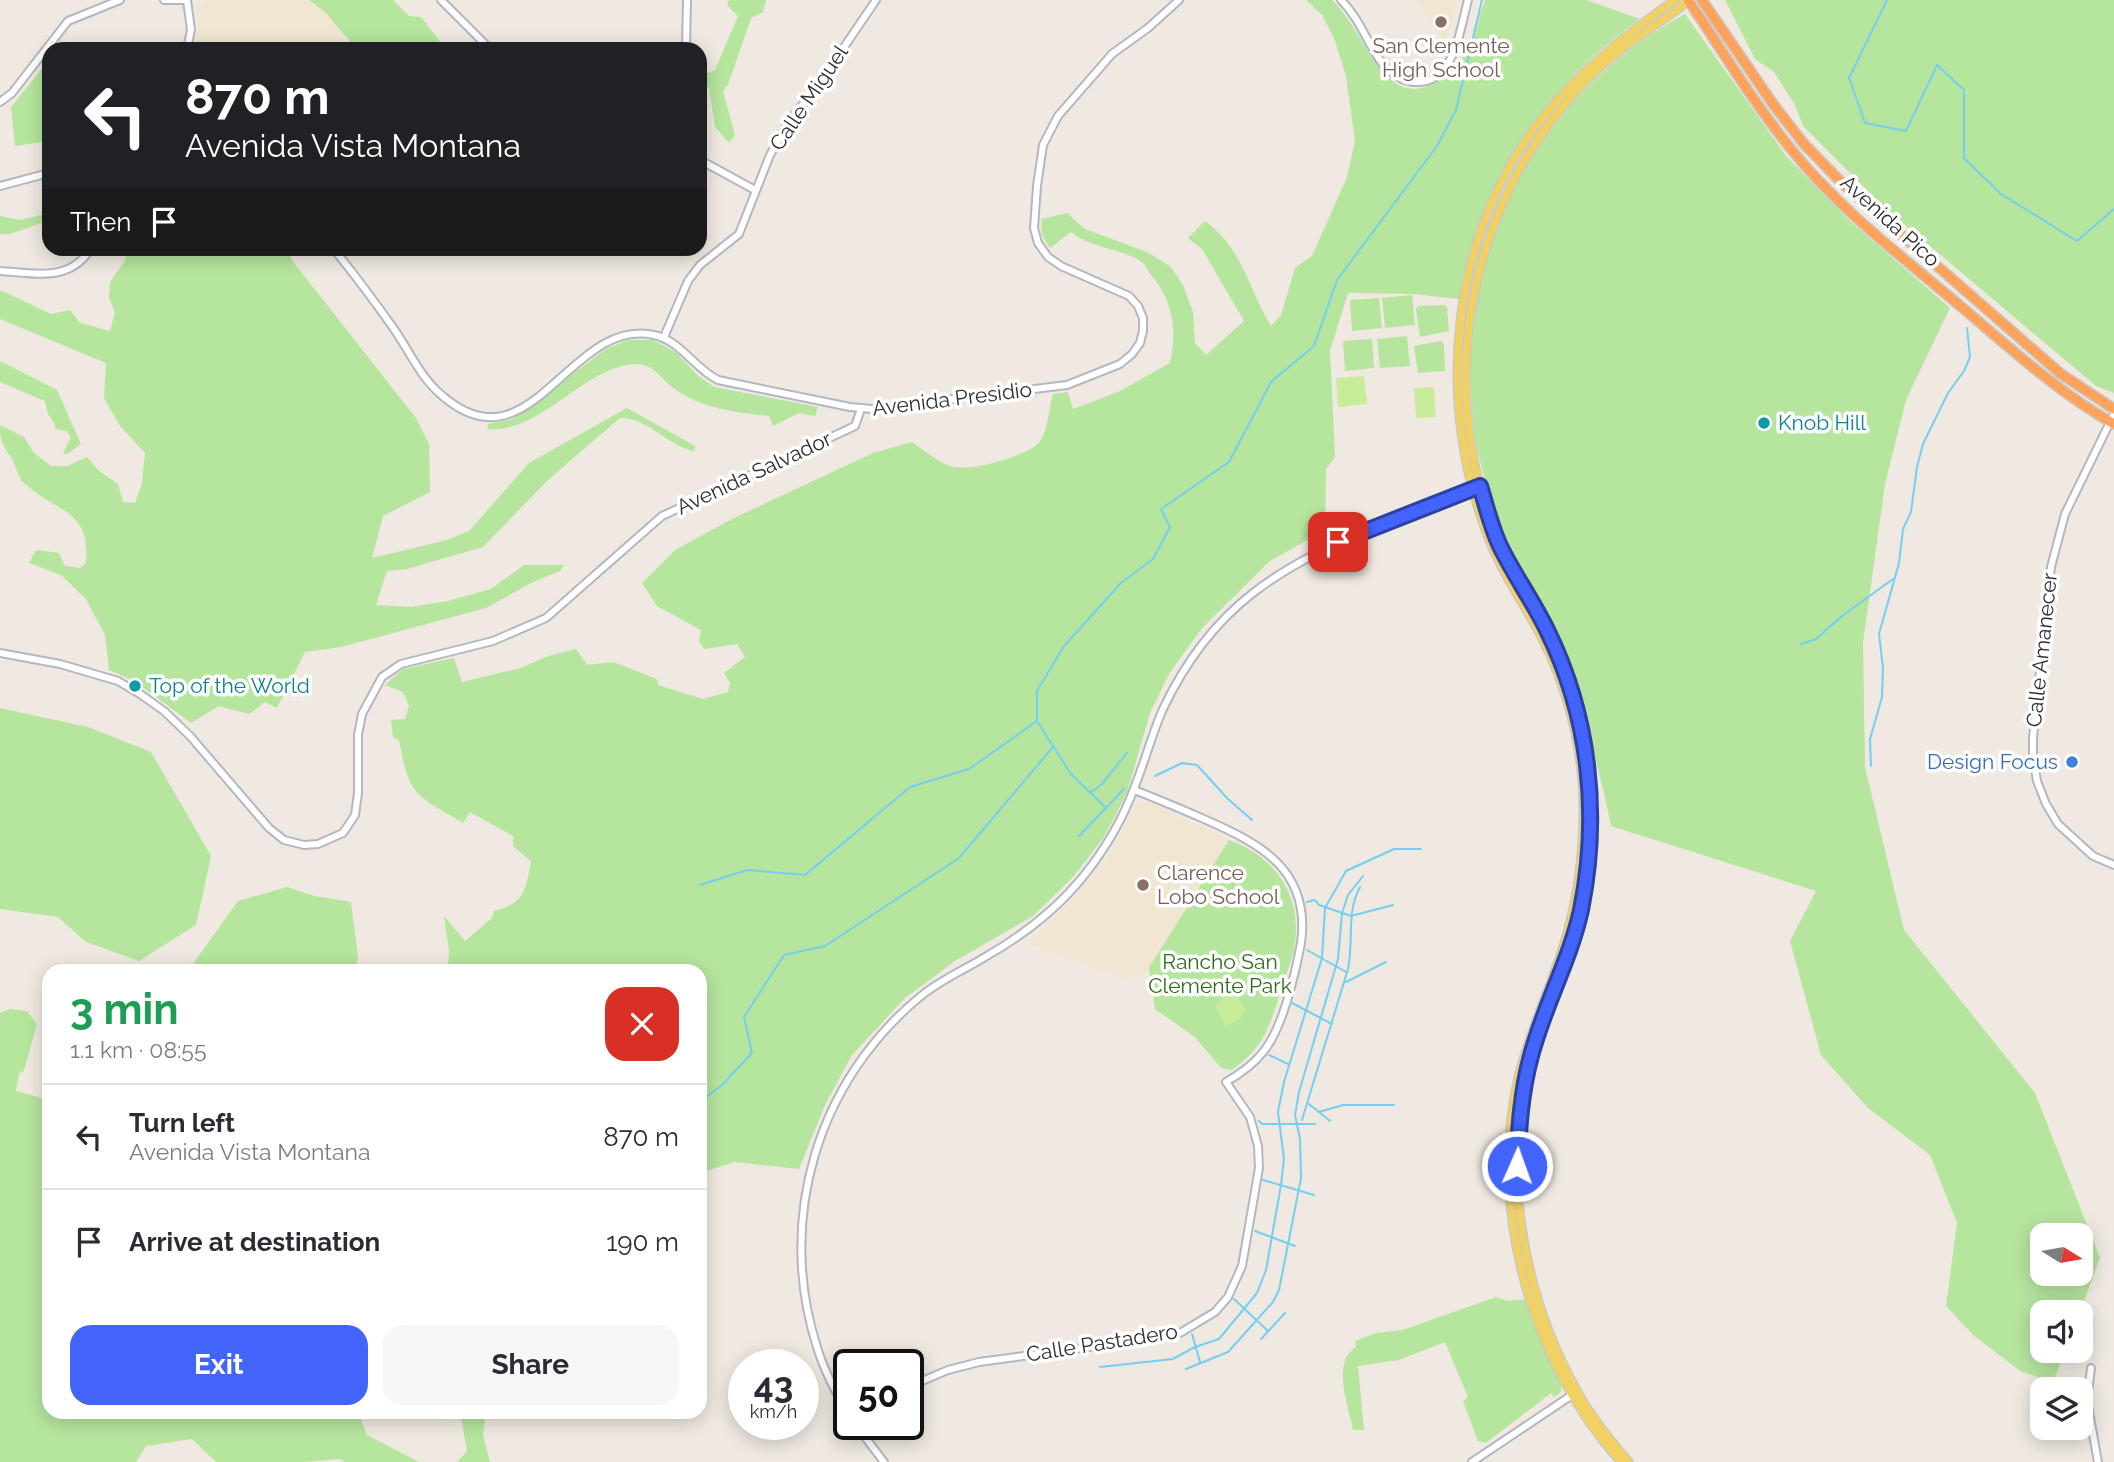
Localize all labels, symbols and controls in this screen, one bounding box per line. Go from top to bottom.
marker: San Clemente High School [1433,14,1449,30]
place label: San Clemente High School [1372,33,1510,82]
street label: Calle Miguel [764,40,853,155]
text: 870 m [185,68,330,125]
icon: left [70,70,161,161]
text: Avenida Vista Montana [185,127,521,164]
street label: Avenida Pico [1836,170,1945,272]
icon: arrive [145,203,183,241]
text: Then [70,207,131,237]
street label: Avenida Presidio [871,376,1033,421]
place label: Knob Hill [1778,410,1866,435]
marker: Knob Hill [1756,415,1772,431]
street label: Avenida Salvador [672,425,836,519]
pin [1308,512,1368,572]
icon: arrive [1319,523,1357,561]
street label: Calle Amanecer [2021,571,2062,728]
place label: Top of the World [149,673,310,698]
marker: Top of the World [127,678,143,694]
place label: Design Focus [1927,749,2058,774]
marker: Design Focus [2064,754,2080,770]
place label: Clarence Lobo School [1157,860,1280,909]
marker: Clarence Lobo School [1135,877,1151,893]
park label: Rancho San Clemente Park [1148,949,1292,998]
text: 3 min [70,985,179,1034]
button: close [605,987,679,1061]
text: 1.1 km · 08:55 [70,1036,206,1063]
text: Turn left [129,1108,235,1138]
icon: left [70,1118,108,1156]
text: 870 m [603,1122,679,1152]
position arrow [1480,1129,1554,1203]
text: Avenida Vista Montana [129,1138,370,1165]
icon: arrive [70,1223,108,1261]
north arrow [2030,1223,2093,1286]
map controls [2030,1223,2093,1440]
text: Arrive at destination [129,1227,380,1257]
text: 190 m [606,1227,679,1257]
button: sound [2030,1300,2093,1363]
street label: Calle Pastadero [1024,1318,1179,1367]
button: Exit [70,1325,368,1405]
button: Share [382,1325,679,1405]
speed limit sign: 50 [833,1349,924,1440]
text: 43 [754,1365,793,1406]
button: layers [2030,1377,2093,1440]
text: km/h [750,1401,797,1422]

